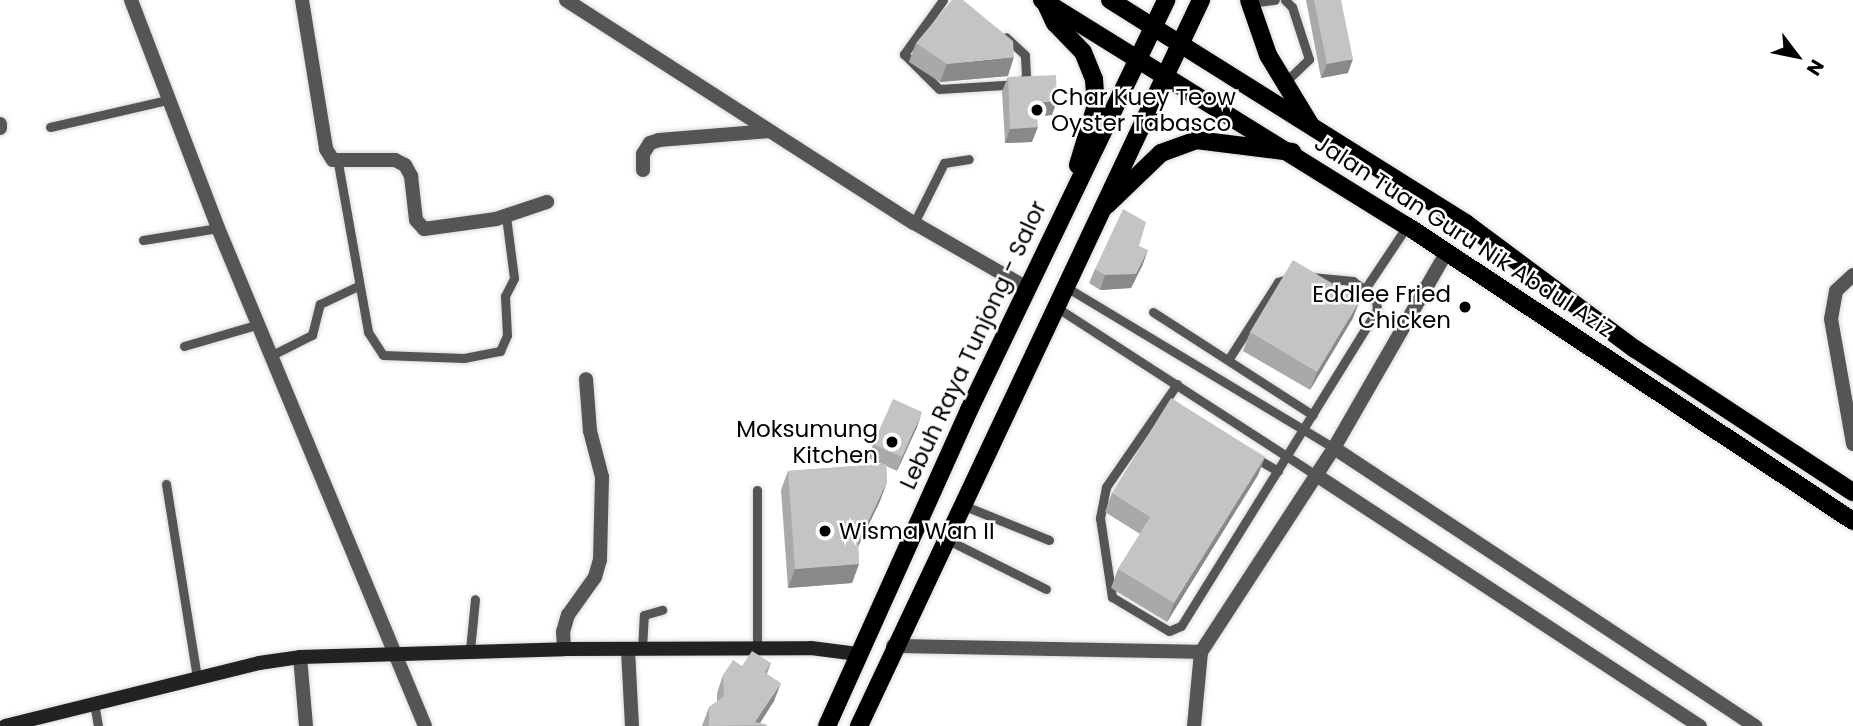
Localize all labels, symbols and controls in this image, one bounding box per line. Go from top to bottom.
north arrow [1762,21,1832,91]
text: N [1800,54,1830,81]
place label: Char Kuey Teow Oyster Tabasco [1051,83,1236,137]
marker: Char Kuey Teow Oyster Tabasco [1029,102,1045,118]
street label: Jalan Tuan Guru Nik Abdul Aziz [1310,129,1618,343]
street label: Lebuh Raya Tunjong - Salor [894,196,1052,494]
place label: Eddlee Fried Chicken [1312,280,1451,334]
marker: Eddlee Fried Chicken [1457,299,1473,315]
place label: Moksumung Kitchen [736,415,878,469]
marker: Moksumung Kitchen [884,434,900,450]
place label: Wisma Wan II [839,517,995,545]
marker: Wisma Wan II [817,523,833,539]

